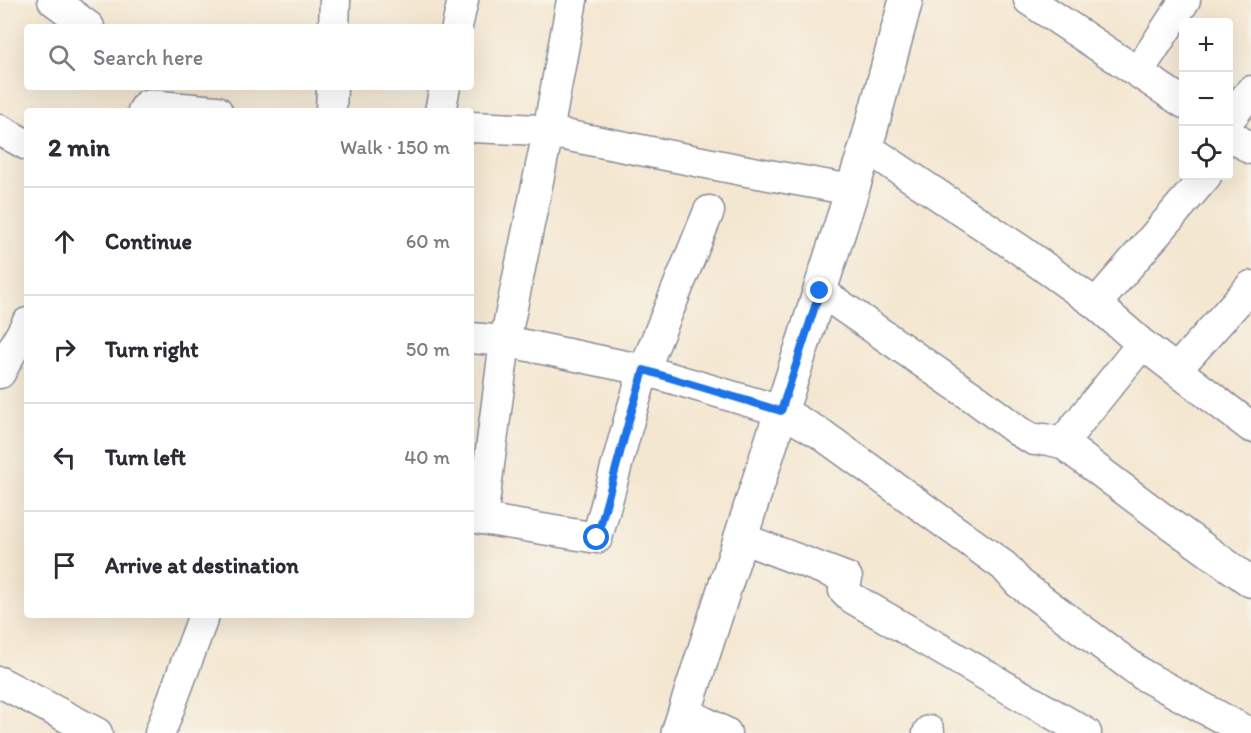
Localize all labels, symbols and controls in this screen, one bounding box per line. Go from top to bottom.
map controls [1179,18,1233,180]
button: + [1179,18,1233,72]
search box [24,24,474,90]
icon: search [45,41,78,74]
text: Search here [93,44,203,71]
button: − [1179,72,1233,126]
button: locate [1179,126,1233,180]
text: 2 min [48,131,110,163]
text: Walk · 150 m [340,135,450,159]
icon: ahead [48,225,81,258]
text: Continue [105,228,192,255]
text: 60 m [406,229,450,253]
route end [806,277,832,303]
icon: right [48,333,81,366]
text: Turn right [105,336,199,363]
text: 50 m [406,337,450,361]
icon: left [48,441,81,474]
text: Turn left [105,444,186,471]
text: 40 m [404,445,450,469]
route start [583,524,609,550]
icon: arrive [48,549,81,582]
text: Arrive at destination [105,552,299,579]

